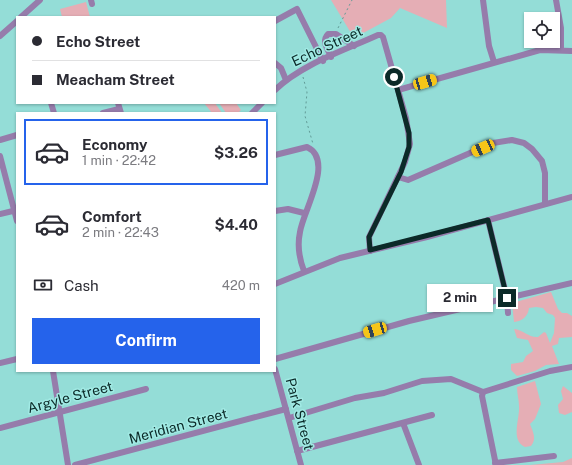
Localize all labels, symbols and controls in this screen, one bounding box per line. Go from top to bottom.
map controls [524,12,560,48]
button: locate [524,12,560,48]
street label: Echo Street [289,23,365,69]
text: Echo Street [56,33,140,50]
route start [385,68,403,86]
text: Meacham Street [56,71,175,88]
car [412,73,438,91]
icon: car [34,134,70,170]
text: Economy [82,136,147,153]
car [470,138,496,158]
text: $3.26 [214,144,258,161]
text: 1 min · 22:42 [82,153,156,168]
icon: car [34,206,70,242]
text: Comfort [82,208,142,225]
text: $4.40 [214,216,258,233]
text: 2 min · 22:43 [82,225,159,240]
icon: cash [32,274,54,296]
text: Cash [64,277,99,294]
text: 420 m [222,278,260,293]
callout: 2 min [427,284,493,312]
route end [498,289,516,307]
text: 2 min [443,290,477,305]
button: Confirm [32,318,260,364]
car [362,321,388,339]
street label: Park Street [283,376,317,452]
street label: Argyle Street [26,378,114,416]
street label: Meridian Street [127,405,229,447]

